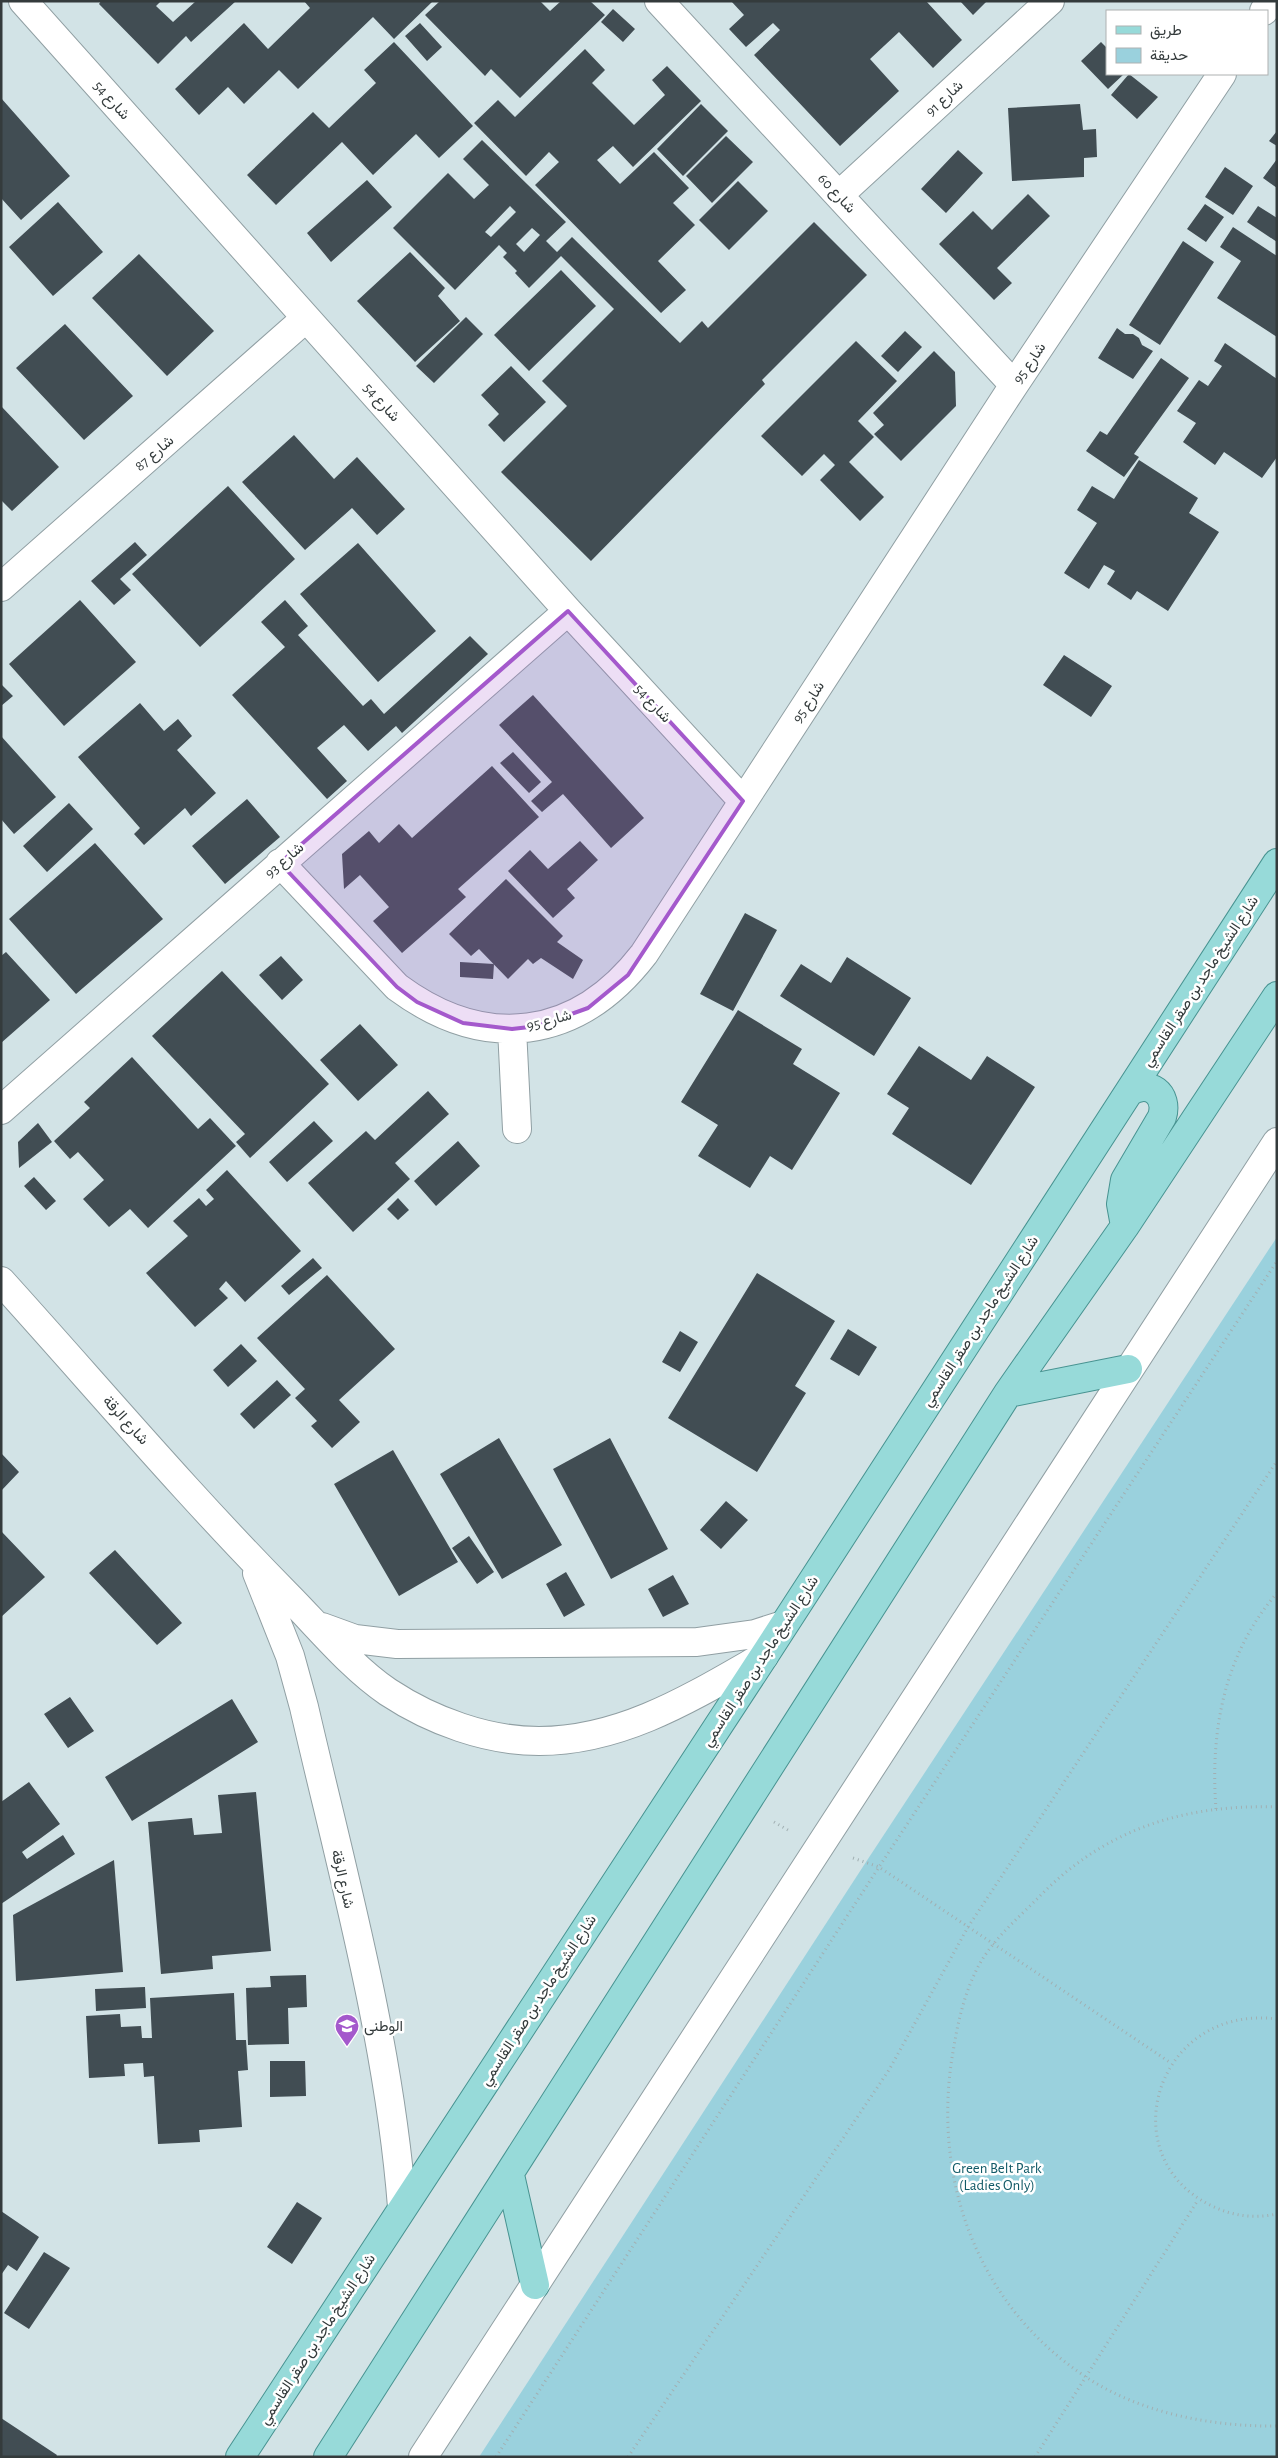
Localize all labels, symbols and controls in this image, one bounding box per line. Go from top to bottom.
legend [1106,10,1268,75]
text: طريق [1150,23,1182,40]
text: حديقة [1150,48,1188,64]
street label: شارع 91 [923,77,968,121]
street label: شارع 54 [88,78,133,125]
street label: شارع 60 [813,171,858,218]
street label: شارع 95 [1010,340,1051,388]
street label: شارع 54 [358,380,403,427]
street label: شارع 87 [132,433,179,476]
street label: شارع 95 [790,679,830,727]
street label: شارع 54 [629,681,674,727]
street label: شارع 93 [262,840,309,883]
street label: شارع الشيخ ماجد بن صقر القاسمي [1140,893,1265,1072]
street label: شارع 95 [525,1007,574,1037]
street label: شارع الشيخ ماجد بن صقر القاسمي [920,1233,1045,1412]
street label: شارع الرقة [98,1393,151,1450]
street label: شارع الشيخ ماجد بن صقر القاسمي [700,1573,825,1752]
street label: شارع الرقة [326,1848,357,1911]
street label: شارع الشيخ ماجد بن صقر القاسمي [478,1912,603,2091]
school or university icon: الوطنی [334,2013,360,2047]
place label: الوطنی [364,2019,403,2036]
park label: Green Belt Park (Ladies Only) [952,2161,1042,2193]
street label: شارع الشيخ ماجد بن صقر القاسمي [257,2251,382,2430]

